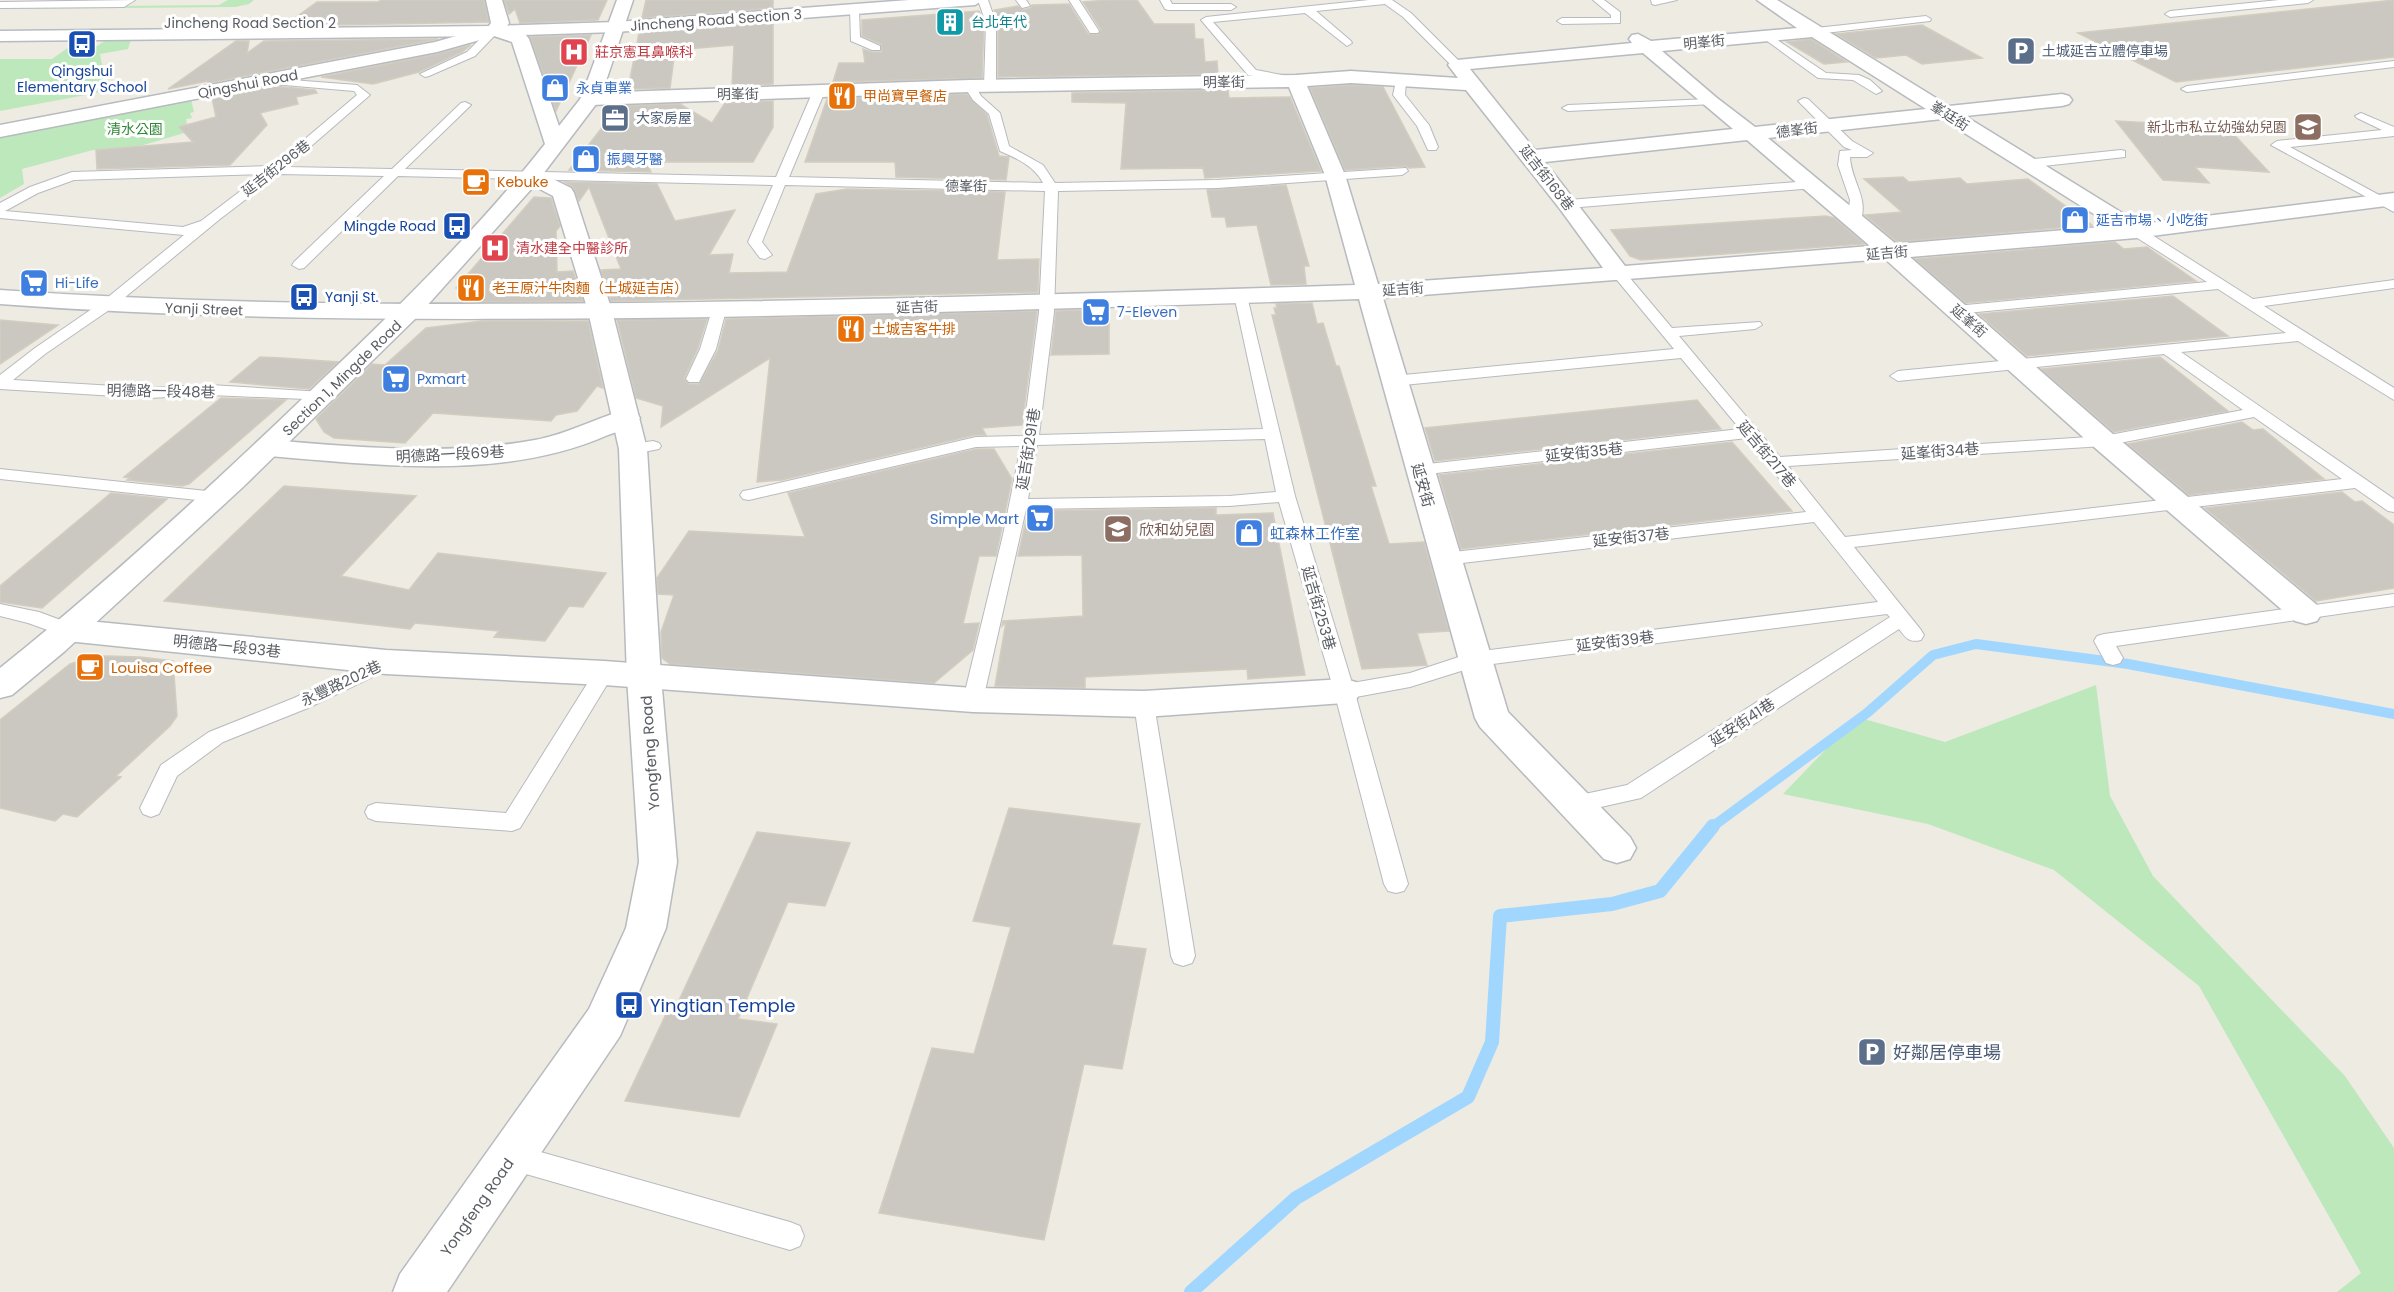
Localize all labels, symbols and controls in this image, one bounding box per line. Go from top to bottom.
street label: Jincheng Road Section 3 [629,4,803,36]
building icon: 台北年代 [934,6,966,38]
place label: 台北年代 [971,12,1027,32]
street label: Jincheng Road Section 2 [164,13,336,33]
bus stop icon: Qingshui Elementary School [66,28,98,60]
street label: 明峯街 [1682,30,1726,54]
parking icon: 土城延吉立體停車場 [2005,35,2037,67]
hospital icon: 莊京憲耳鼻喉科 [558,36,590,68]
place label: 土城延吉立體停車場 [2042,41,2168,61]
place label: 莊京憲耳鼻喉科 [595,42,693,62]
place label: Qingshui Elementary School [17,61,147,97]
street label: Qingshui Road [196,64,300,104]
shop icon: 永貞車業 [539,72,571,104]
street label: 明峯街 [1203,72,1245,92]
place label: 永貞車業 [576,78,632,98]
restaurant icon: 甲尚寶早餐店 [826,80,858,112]
street label: 明峯街 [717,84,759,104]
place label: 甲尚寶早餐店 [863,86,947,106]
street label: 峯廷街 [1927,96,1973,136]
office icon: 大家房屋 [599,102,631,134]
place label: 大家房屋 [636,108,692,128]
school or university icon: 新北市私立幼強幼兒園 [2292,111,2324,143]
place label: 新北市私立幼強幼兒園 [2147,117,2287,137]
street label: 德峯街 [1775,118,1819,142]
park label: 清水公園 [107,119,163,139]
street label: 延吉街296巷 [238,135,314,201]
street label: 延吉街168巷 [1515,141,1579,215]
shop icon: 振興牙醫 [570,143,602,175]
place label: 振興牙醫 [607,149,663,169]
cafe icon: Kebuke [460,166,492,198]
place label: Kebuke [497,172,549,192]
street label: 德峯街 [945,176,987,196]
shop icon: 延吉市場、小吃街 [2059,204,2091,236]
bus stop icon: Mingde Road [441,210,473,242]
place label: 延吉市場、小吃街 [2096,210,2208,230]
place label: Mingde Road [344,216,436,236]
hospital icon: 清水建全中醫診所 [479,232,511,264]
place label: 清水建全中醫診所 [516,238,628,258]
street label: 延吉街 [1865,241,1909,265]
supermarket icon: Hi-Life [18,267,50,299]
restaurant icon: 老王原汁牛肉麵（土城延吉店） [455,272,487,304]
place label: Hi-Life [55,273,99,293]
place label: 老王原汁牛肉麵（土城延吉店） [492,278,688,298]
street label: 延吉街 [1381,278,1425,300]
bus stop icon: Yanji St. [288,281,320,313]
place label: Yanji St. [325,287,379,307]
street label: 延吉街 [896,296,938,318]
supermarket icon: 7-Eleven [1080,296,1112,328]
street label: Yanji Street [165,298,243,320]
street label: 延峯街 [1947,300,1991,342]
place label: 7-Eleven [1117,302,1177,322]
restaurant icon: 土城吉客牛排 [835,313,867,345]
street label: Section 1, Mingde Road [278,316,406,440]
place label: 土城吉客牛排 [872,319,956,339]
supermarket icon: Pxmart [380,363,412,395]
place label: Pxmart [417,369,466,389]
street label: 明德路一段48巷 [106,380,216,402]
street label: 延吉街291巷 [1011,406,1045,492]
street label: 延吉街217巷 [1733,416,1801,492]
street label: 延安街35巷 [1544,437,1624,467]
street label: 延峯街34巷 [1900,438,1980,464]
street label: 明德路一段69巷 [395,441,505,467]
street label: 延安街 [1407,460,1439,510]
supermarket icon: Simple Mart [1024,502,1056,534]
place label: Simple Mart [930,508,1019,529]
school or university icon: 欣和幼兒園 [1102,513,1134,545]
shop icon: 虹森林工作室 [1233,517,1265,549]
place label: 欣和幼兒園 [1139,519,1214,540]
place label: 虹森林工作室 [1270,523,1360,544]
street label: 延安街37巷 [1592,523,1670,551]
street label: 延吉街253巷 [1297,563,1341,653]
street label: 延安街39巷 [1575,626,1655,656]
street label: 明德路一段93巷 [172,630,282,662]
cafe icon: Louisa Coffee [74,651,106,683]
street label: 永豐路202巷 [297,655,385,711]
place label: Louisa Coffee [111,657,212,678]
street label: 延安街41巷 [1705,693,1779,751]
street label: Yongfeng Road [636,695,664,811]
bus stop icon: Yingtian Temple [613,989,645,1021]
place label: Yingtian Temple [650,993,795,1018]
parking icon: 好鄰居停車場 [1856,1036,1888,1068]
place label: 好鄰居停車場 [1893,1040,2001,1065]
street label: Yongfeng Road [435,1154,519,1260]

